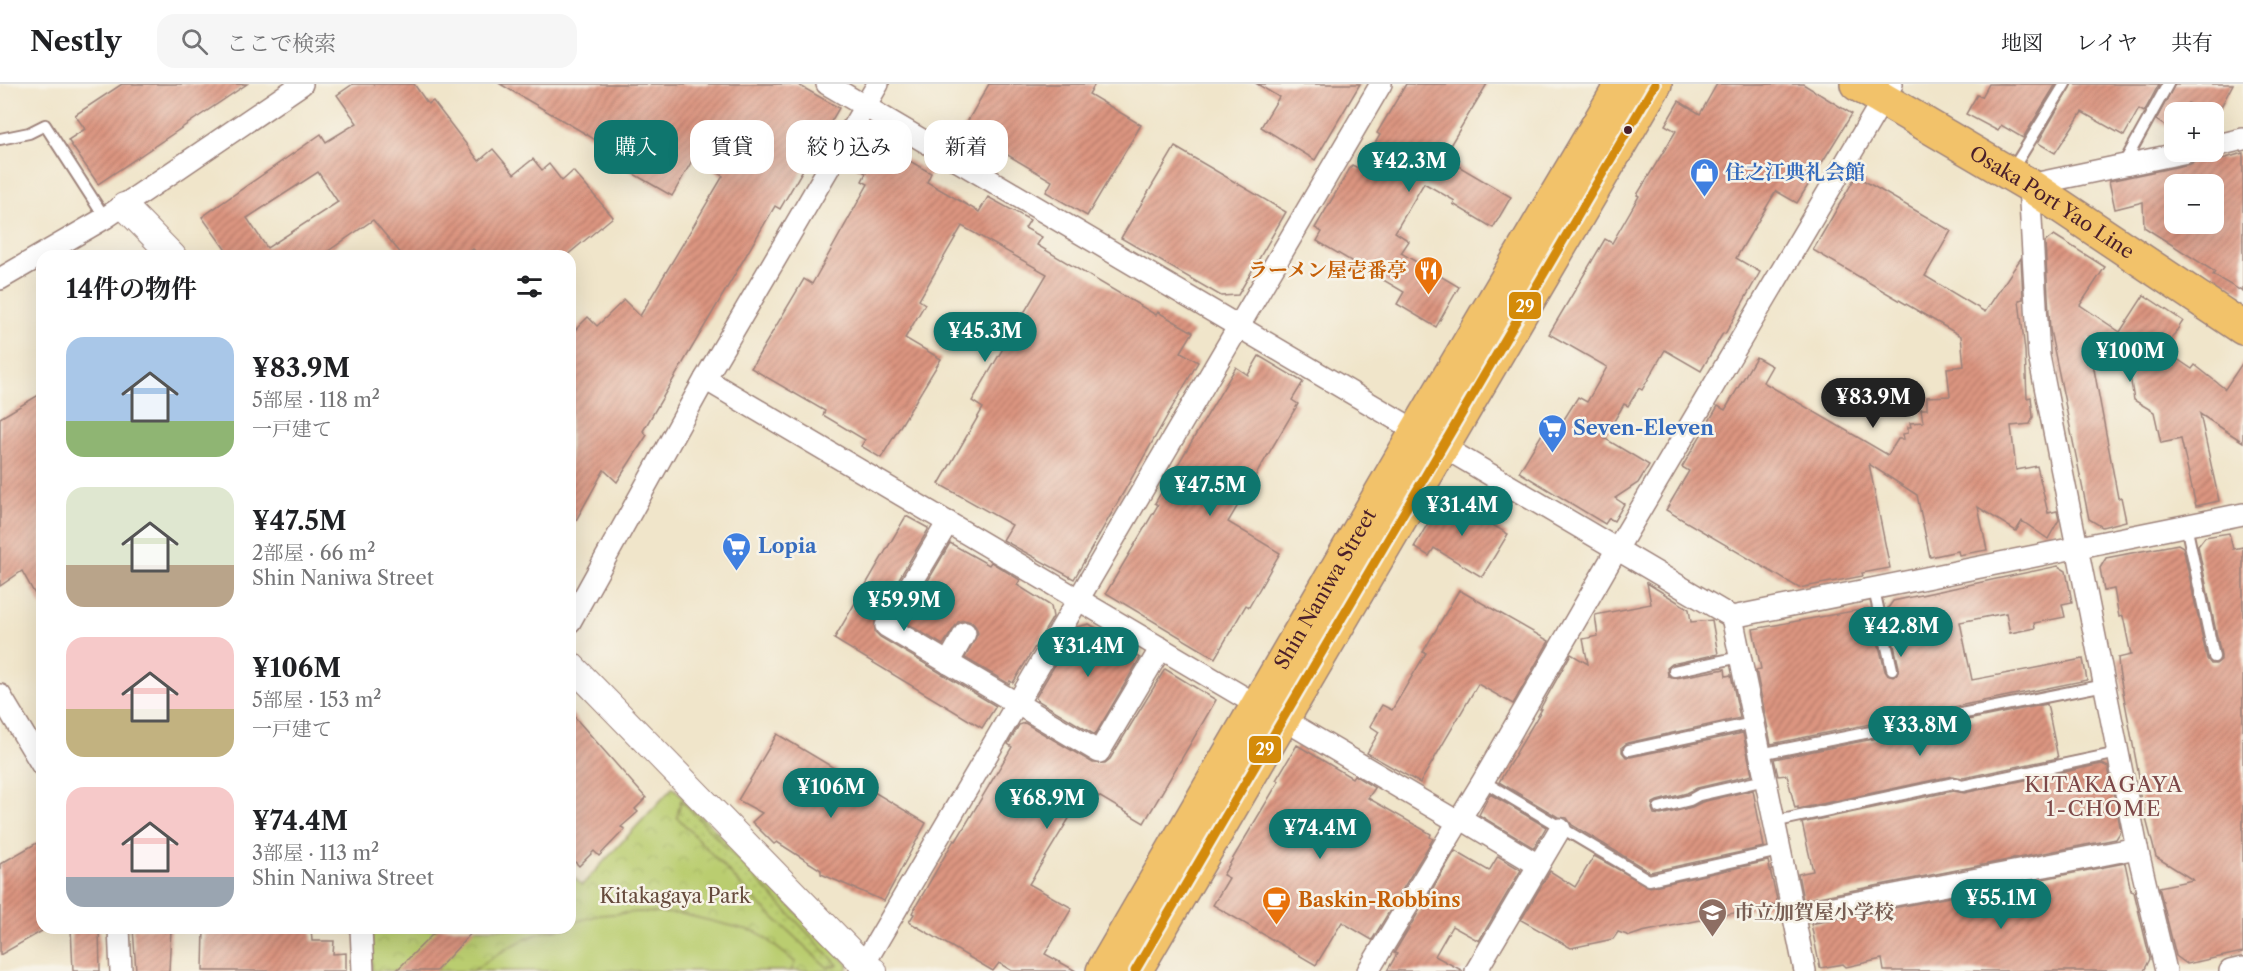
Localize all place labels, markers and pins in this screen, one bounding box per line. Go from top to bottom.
unlabelled marker [1622,124,1634,136]
pin: ¥42.3M [1360,142,1458,193]
shop icon: 住之江典礼会館 [1688,156,1720,198]
place label: 住之江典礼会館 [1725,160,1865,184]
restaurant icon: ラーメン屋壱番亭 [1412,254,1444,296]
place label: ラーメン屋壱番亭 [1248,258,1407,282]
pin: ¥45.3M [936,312,1034,363]
pin: ¥100M [2088,332,2172,383]
pin: ¥83.9M [1824,378,1922,429]
supermarket icon: Seven-Eleven [1536,412,1568,454]
place label: Seven-Eleven [1573,416,1714,440]
pin: ¥47.5M [1161,466,1259,517]
pin: ¥31.4M [1413,486,1511,537]
supermarket icon: Lopia [721,530,753,572]
place label: Lopia [758,534,817,558]
pin: ¥59.9M [855,581,953,632]
pin: ¥42.8M [1852,607,1950,658]
pin: ¥31.4M [1039,627,1137,678]
pin: ¥33.8M [1871,706,1969,757]
pin: ¥106M [789,768,873,819]
pin: ¥68.9M [998,779,1096,830]
pin: ¥74.4M [1271,809,1369,860]
pin: ¥55.1M [1952,879,2050,930]
cafe icon: Baskin-Robbins [1261,884,1293,926]
place label: Baskin-Robbins [1298,888,1461,912]
school or university icon: 市立加賀屋小学校 [1697,896,1729,938]
place label: 市立加賀屋小学校 [1734,900,1894,924]

